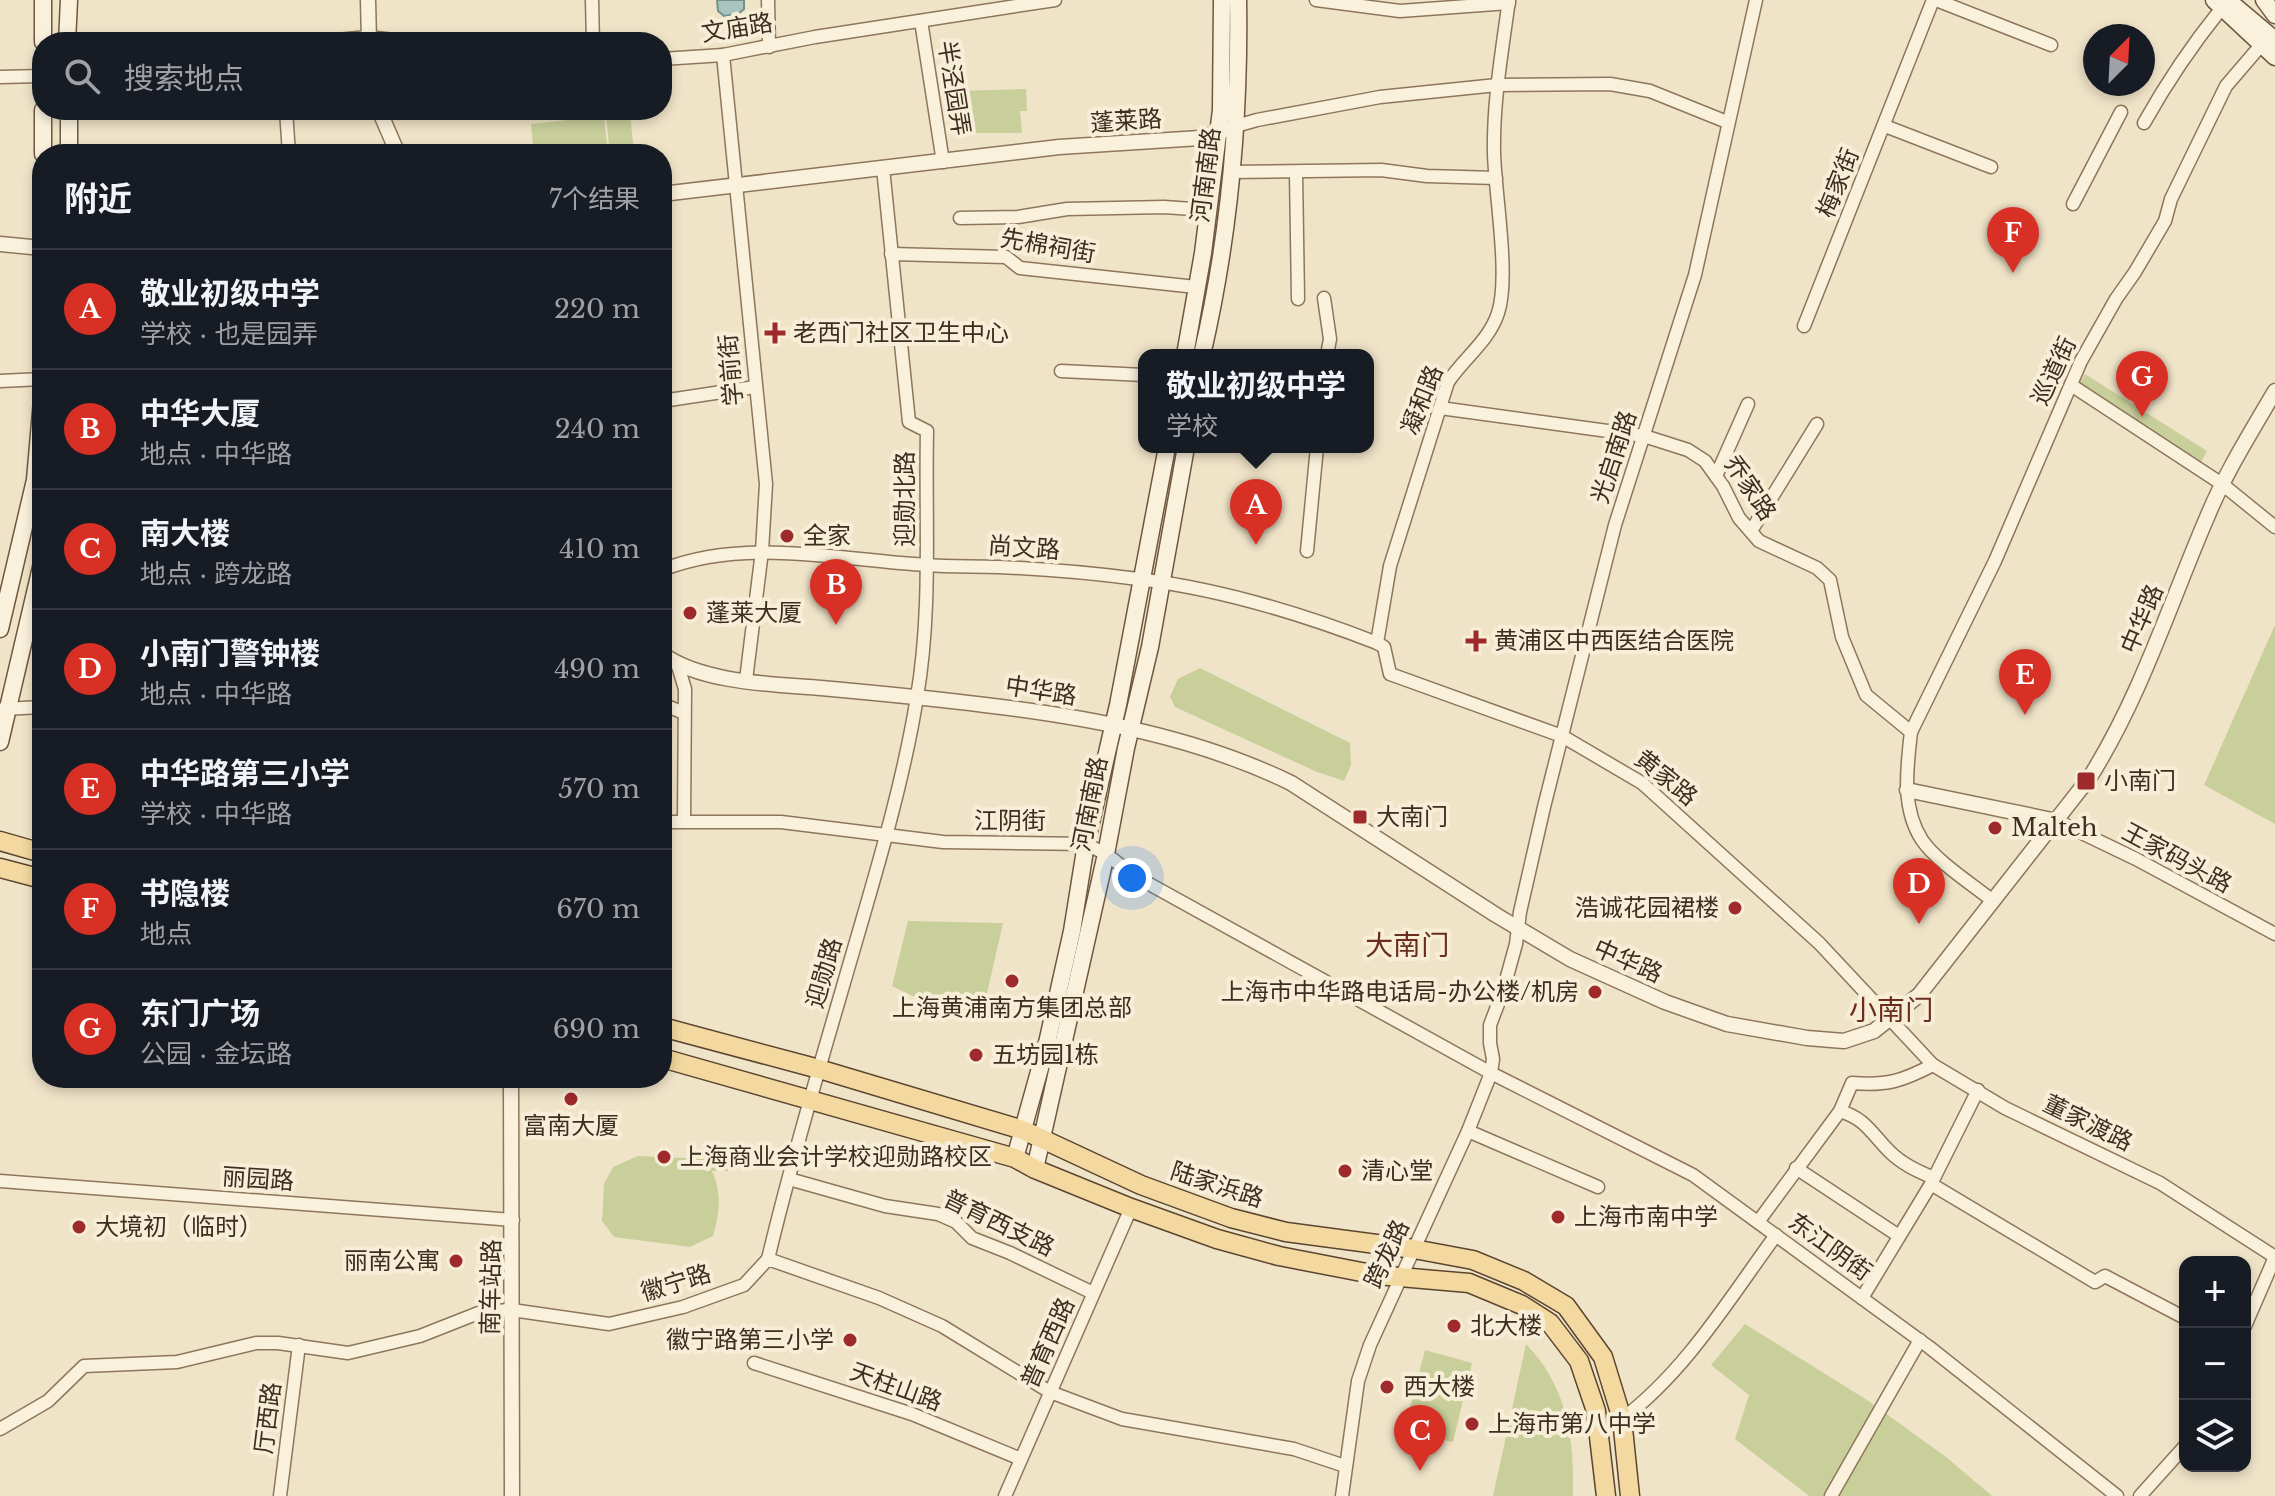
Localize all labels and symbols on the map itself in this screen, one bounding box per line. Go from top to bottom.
street label: 文庙路 [699,8,775,47]
north arrow [2083,24,2155,96]
street label: 半泾园弄 [933,38,976,138]
street label: 蓬莱路 [1089,104,1163,137]
street label: 河南南路 [1185,126,1226,224]
street label: 梅家街 [1811,144,1864,222]
pin: F [1987,207,2039,273]
street label: 先棉祠街 [998,223,1098,268]
place label: 老西门社区卫生中心 [793,318,1009,347]
marker: 老西门社区卫生中心 [764,322,786,344]
street label: 巡道街 [2025,332,2082,410]
street label: 学前街 [713,333,748,407]
pin: G [2116,351,2168,417]
street label: 凝和路 [1395,361,1448,439]
street label: 光启南路 [1585,407,1642,507]
street label: 乔家路 [1718,450,1783,526]
street label: 迎勋北路 [890,451,919,547]
pin: A [1230,479,1282,545]
place label: 全家 [803,521,851,550]
marker: 全家 [778,527,796,545]
street label: 尚文路 [987,531,1061,564]
pin: B [810,559,862,625]
street label: 中华路 [2114,580,2169,658]
place label: 蓬莱大厦 [706,598,802,627]
marker: 蓬莱大厦 [681,604,699,622]
place label: 黄浦区中西医结合医院 [1494,626,1734,655]
marker: 黄浦区中西医结合医院 [1465,630,1487,652]
pin: E [1999,649,2051,715]
street label: 中华路 [1003,671,1079,710]
street label: 黄家路 [1629,744,1703,812]
street label: 河南南路 [1066,754,1113,854]
place label: 小南门 [2104,766,2176,795]
marker: 小南门 [2075,770,2097,792]
place label: 大南门 [1376,802,1448,831]
street label: 江阴街 [974,806,1046,835]
marker: 大南门 [1351,808,1369,826]
place label: Malteh [2011,813,2098,842]
street label: 王家码头路 [2117,817,2237,899]
marker: Malteh [1986,819,2004,837]
your location [1112,858,1152,898]
pin: D [1893,858,1945,924]
place label: 浩诚花园裙楼 [1575,893,1719,922]
marker: 浩诚花园裙楼 [1726,899,1744,917]
district label: 大南门 [1365,928,1449,963]
street label: 中华路 [1589,933,1667,988]
street label: 迎勋路 [800,934,847,1011]
marker: 上海黄浦南方集团总部 [1003,972,1021,990]
place label: 上海市中华路电话局-办公楼/机房 [1221,977,1579,1006]
marker: 上海市中华路电话局-办公楼/机房 [1586,983,1604,1001]
place label: 上海黄浦南方集团总部 [892,993,1132,1022]
district label: 小南门 [1849,993,1933,1028]
place label: 五坊园1栋 [992,1040,1099,1069]
marker: 五坊园1栋 [967,1046,985,1064]
street label: 董家渡路 [2039,1088,2138,1157]
marker: 富南大厦 [562,1090,580,1108]
place label: 富南大厦 [523,1111,619,1140]
place label: 上海商业会计学校迎勋路校区 [680,1142,992,1171]
marker: 上海商业会计学校迎勋路校区 [655,1148,673,1166]
street label: 陆家浜路 [1167,1156,1267,1213]
place label: 清心堂 [1361,1156,1433,1185]
street label: 丽园路 [221,1162,295,1195]
marker: 清心堂 [1336,1162,1354,1180]
street label: 普育西支路 [939,1183,1060,1262]
place label: 上海市南中学 [1574,1202,1718,1231]
street label: 东江阴街 [1783,1207,1878,1287]
marker: 上海市南中学 [1549,1208,1567,1226]
place label: 大境初（临时） [95,1212,263,1241]
street label: 跨龙路 [1358,1215,1415,1293]
marker: 大境初（临时） [70,1218,88,1236]
street label: 南车站路 [475,1239,506,1335]
place label: 丽南公寓 [344,1246,440,1275]
marker: 丽南公寓 [447,1252,465,1270]
street label: 徽宁路 [637,1258,715,1307]
street label: 普育西路 [1015,1293,1080,1393]
place label: 北大楼 [1470,1311,1542,1340]
marker: 北大楼 [1445,1317,1463,1335]
place label: 徽宁路第三小学 [666,1325,834,1354]
marker: 徽宁路第三小学 [841,1331,859,1349]
street label: 天柱山路 [846,1356,946,1417]
place label: 西大楼 [1403,1372,1475,1401]
marker: 西大楼 [1378,1378,1396,1396]
street label: 厅西路 [249,1380,286,1455]
pin: C [1394,1405,1446,1471]
place label: 上海市第八中学 [1488,1409,1656,1438]
marker: 上海市第八中学 [1463,1415,1481,1433]

